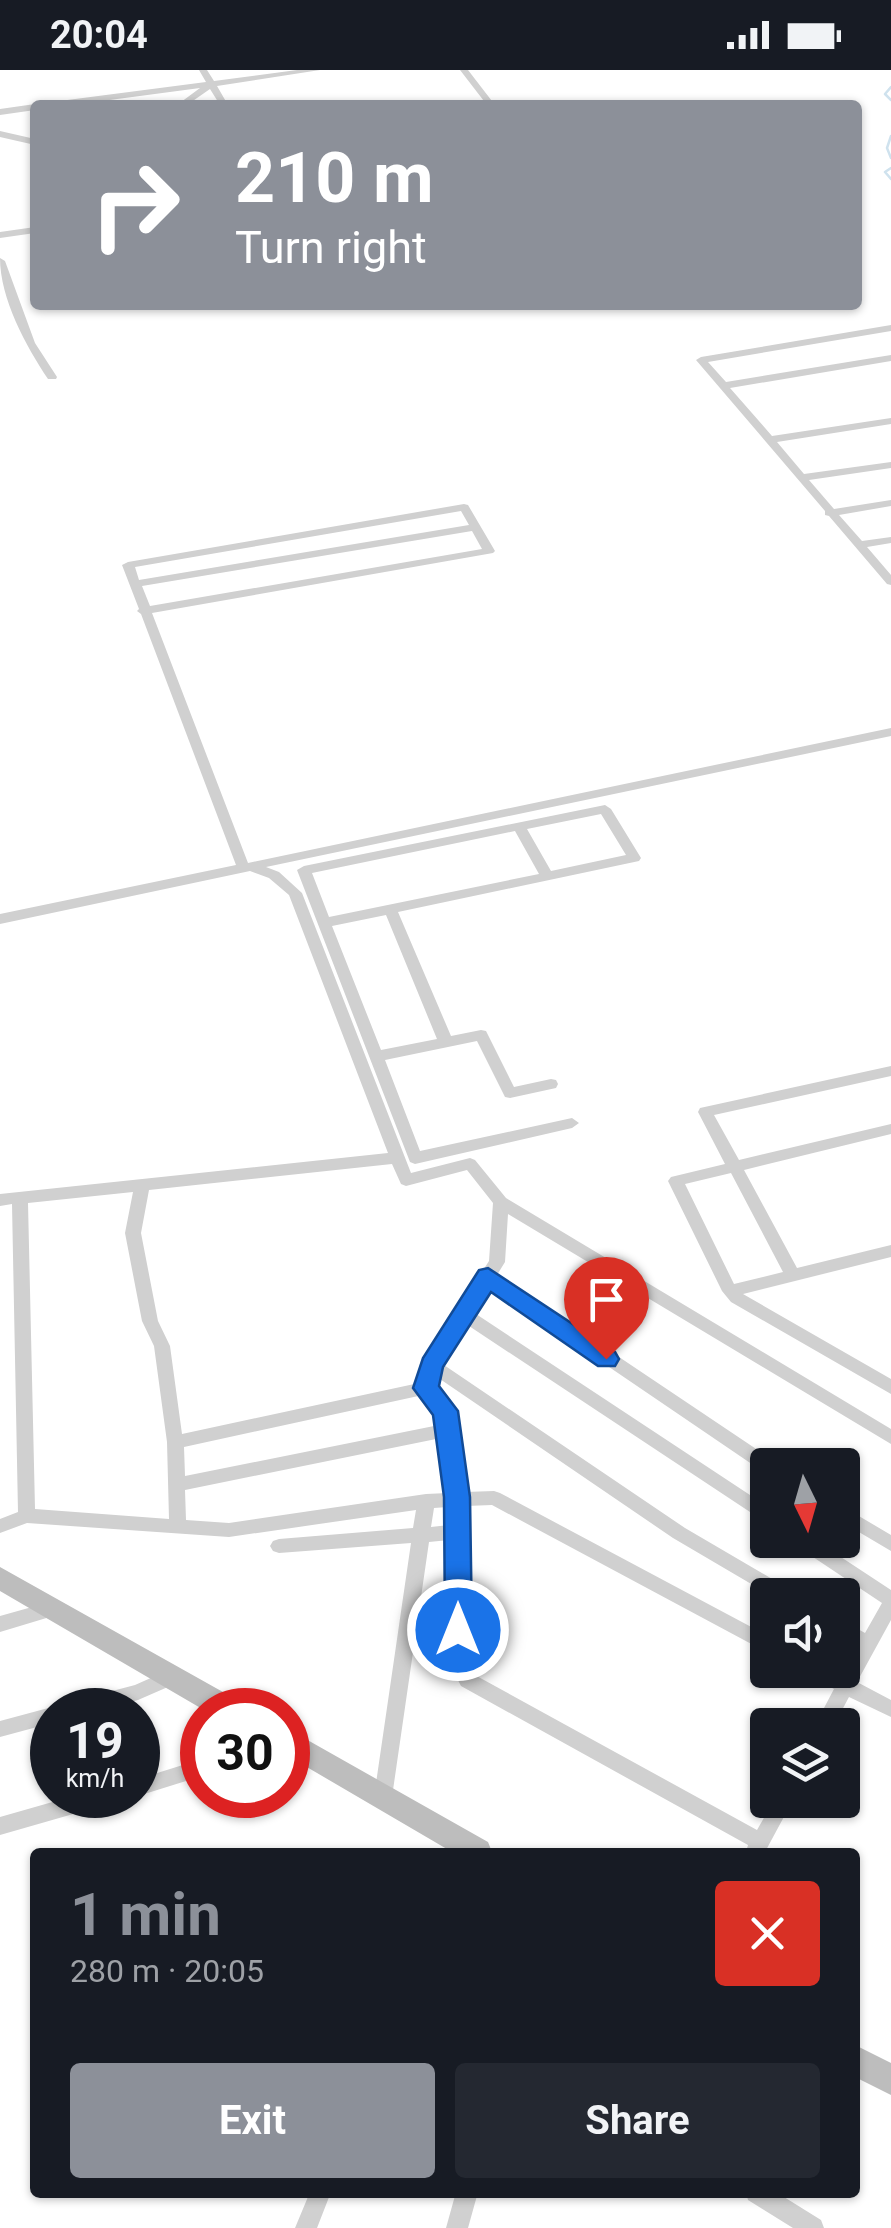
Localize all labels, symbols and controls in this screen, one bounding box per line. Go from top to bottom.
text: 20:04 [50,13,148,57]
text: 210 m [235,137,434,219]
icon: right [70,140,200,270]
text: Turn right [235,221,427,274]
pin [564,1257,649,1360]
icon: arrive [579,1272,634,1327]
north arrow [750,1448,860,1558]
map controls [750,1448,860,1818]
position arrow [406,1578,510,1682]
button: sound [750,1578,860,1688]
speed limit sign: 30 [180,1688,310,1818]
button: layers [750,1708,860,1818]
text: 19 [66,1712,124,1770]
text: km/h [66,1764,124,1793]
text: 1 min [70,1879,221,1950]
button: close [715,1881,820,1986]
text: 280 m · 20:05 [70,1952,264,1990]
button: Exit [70,2063,435,2178]
button: Share [455,2063,820,2178]

